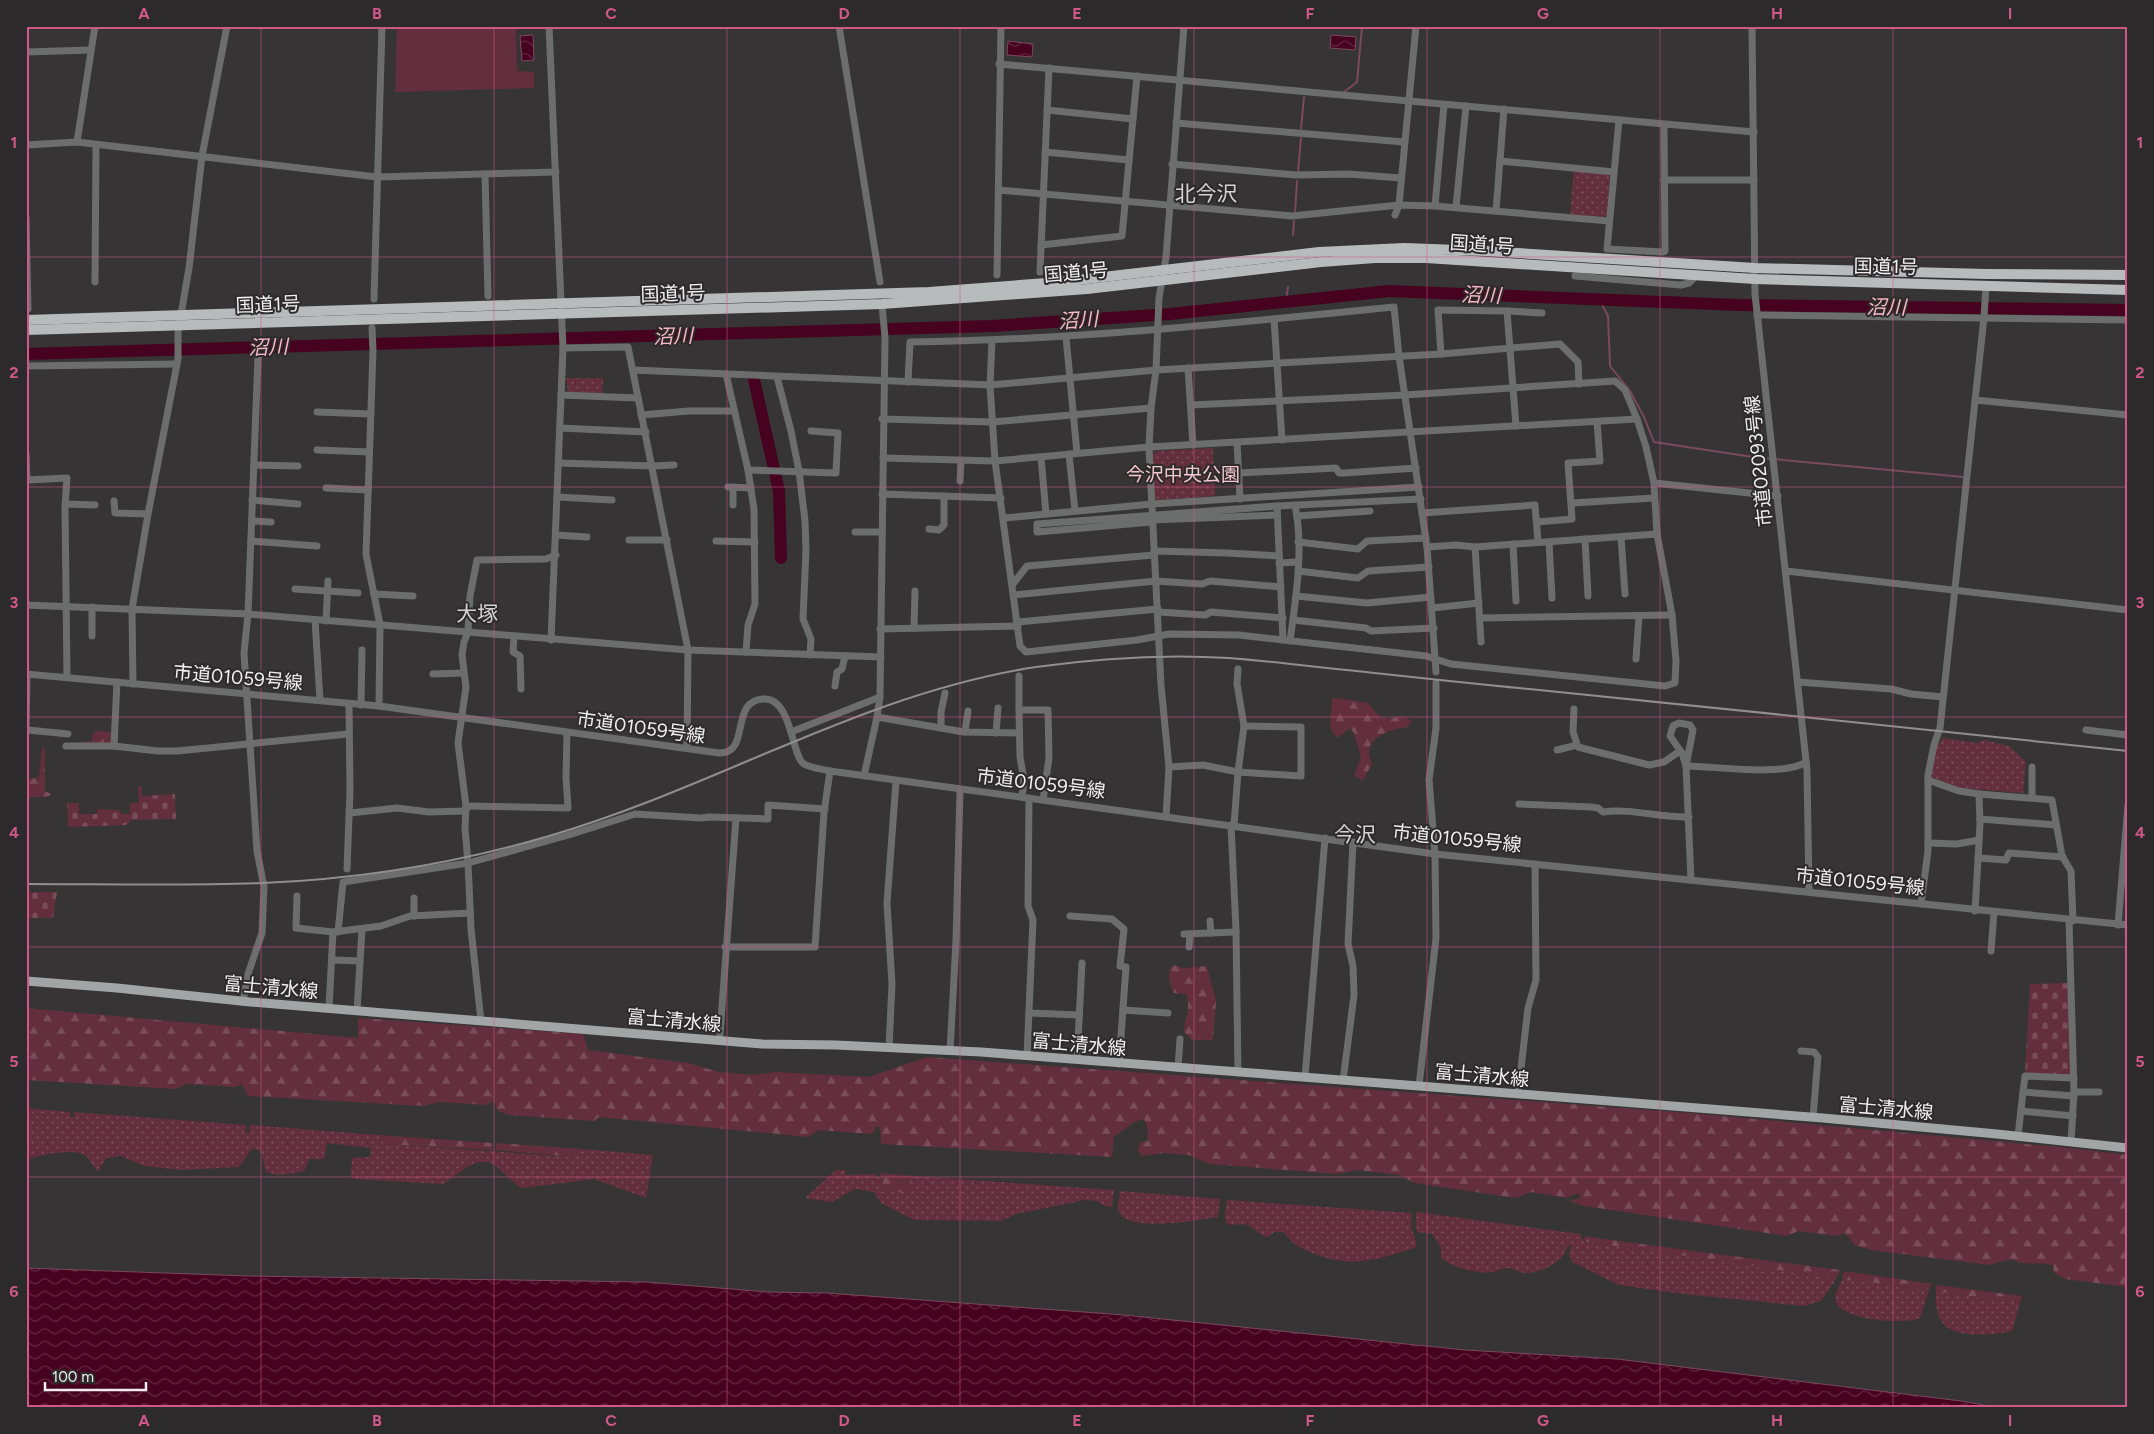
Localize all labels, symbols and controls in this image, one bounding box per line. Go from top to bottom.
text: A [138,4,150,23]
text: B [372,4,382,23]
text: C [605,4,617,23]
text: D [838,4,850,23]
text: E [1072,4,1082,23]
text: F [1306,4,1315,23]
text: G [1537,4,1549,23]
text: H [1771,4,1783,23]
text: I [2008,4,2012,23]
text: 1 [11,133,17,152]
text: 1 [2137,133,2143,152]
district label: 北今沢 [1175,181,1238,206]
street label: 国道1号 [1449,231,1515,258]
street label: 国道1号 [1853,254,1919,279]
street label: 国道1号 [1043,258,1109,287]
street label: 国道1号 [640,281,706,306]
water label: 沼川 [1461,282,1503,308]
street label: 国道1号 [235,292,301,317]
water label: 沼川 [1866,295,1908,319]
water label: 沼川 [1057,306,1101,333]
water label: 沼川 [653,323,695,349]
water label: 沼川 [248,334,290,360]
text: 2 [9,363,19,382]
text: 2 [2135,363,2145,382]
street label: 市道02093号線 [1740,394,1777,528]
park label: 今沢中央公園 [1126,463,1240,486]
text: 3 [10,593,19,612]
text: 3 [2136,593,2145,612]
district label: 大塚 [456,601,498,626]
street label: 市道01059号線 [172,660,304,695]
street label: 市道01059号線 [575,707,707,748]
street label: 市道01059号線 [975,764,1107,803]
street label: 市道01059号線 [1391,820,1523,857]
district label: 今沢 [1334,822,1376,847]
text: 4 [9,823,19,842]
text: 4 [2135,823,2145,842]
street label: 市道01059号線 [1794,863,1926,900]
street label: 富士清水線 [223,972,319,1003]
street label: 富士清水線 [626,1005,722,1036]
street label: 富士清水線 [1031,1029,1127,1060]
text: 5 [9,1052,19,1071]
text: 5 [2135,1052,2145,1071]
street label: 富士清水線 [1434,1060,1530,1091]
street label: 富士清水線 [1838,1093,1934,1124]
text: 6 [9,1282,19,1301]
text: 6 [2135,1282,2145,1301]
scale bar [45,1359,146,1391]
text: 100 m [52,1368,94,1386]
text: A [138,1411,150,1430]
text: B [372,1411,382,1430]
text: C [605,1411,617,1430]
text: D [838,1411,850,1430]
text: E [1072,1411,1082,1430]
text: F [1306,1411,1315,1430]
text: G [1537,1411,1549,1430]
text: H [1771,1411,1783,1430]
text: I [2008,1411,2012,1430]

